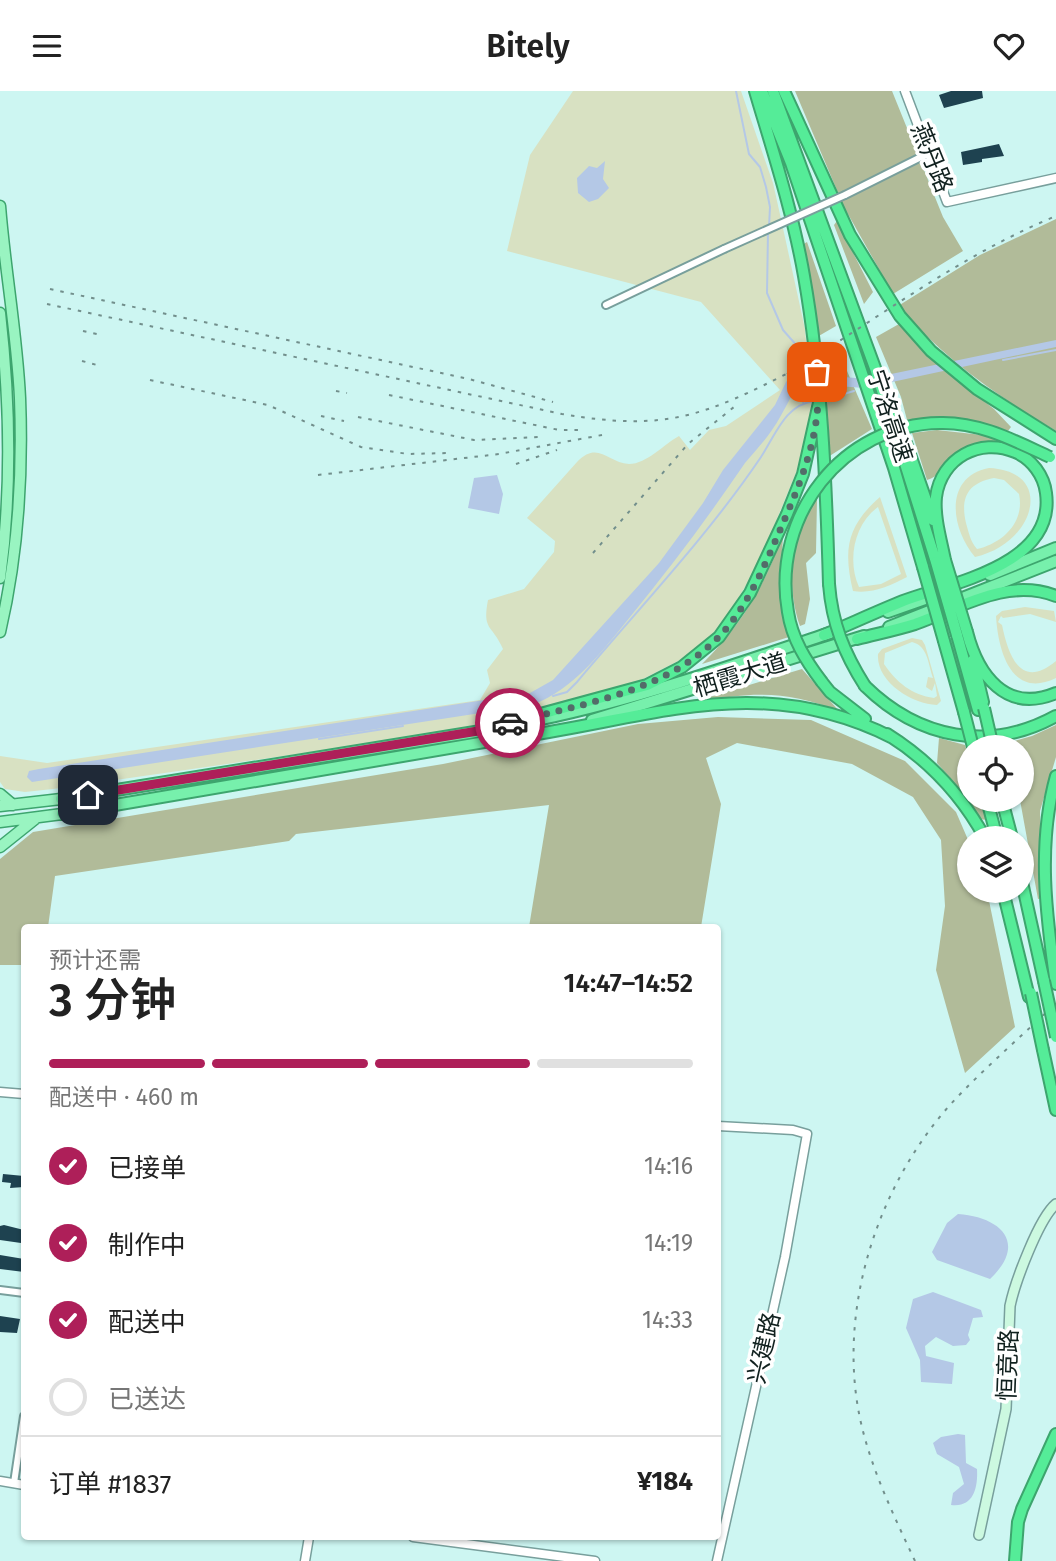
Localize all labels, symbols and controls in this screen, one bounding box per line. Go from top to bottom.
icon: menu [28,27,66,65]
text: Bitely [486,27,570,65]
icon: heart [990,27,1028,65]
street label: 燕丹路 [906,119,958,197]
pin [787,342,847,402]
icon: bag [798,353,836,391]
street label: 宁洛高速 [862,366,918,466]
street label: 栖霞大道 [690,648,790,702]
courier [475,688,545,758]
icon: car [491,704,529,742]
map controls [957,735,1034,903]
button: locate [957,735,1034,812]
pin [58,765,118,825]
icon: home [69,776,107,814]
button: layers [957,826,1034,903]
text: 预计还需 [49,946,141,974]
text: 14:47–14:52 [564,968,693,999]
text: 3 分钟 [49,973,176,1028]
text: 配送中 · 460 m [49,1083,199,1111]
icon: check [49,1147,87,1185]
text: 14:16 [644,1152,693,1180]
text: 已接单 [108,1153,186,1184]
icon: check [49,1224,87,1262]
text: 14:19 [644,1229,693,1257]
text: 制作中 [108,1230,186,1261]
icon: check [49,1301,87,1339]
text: 14:33 [642,1306,693,1334]
text: 配送中 [108,1307,186,1338]
street label: 兴建路 [742,1310,786,1386]
street label: 恒竞路 [993,1329,1023,1401]
text: 已送达 [108,1384,186,1415]
text: ¥184 [637,1466,693,1497]
text: 订单 #1837 [49,1469,171,1500]

